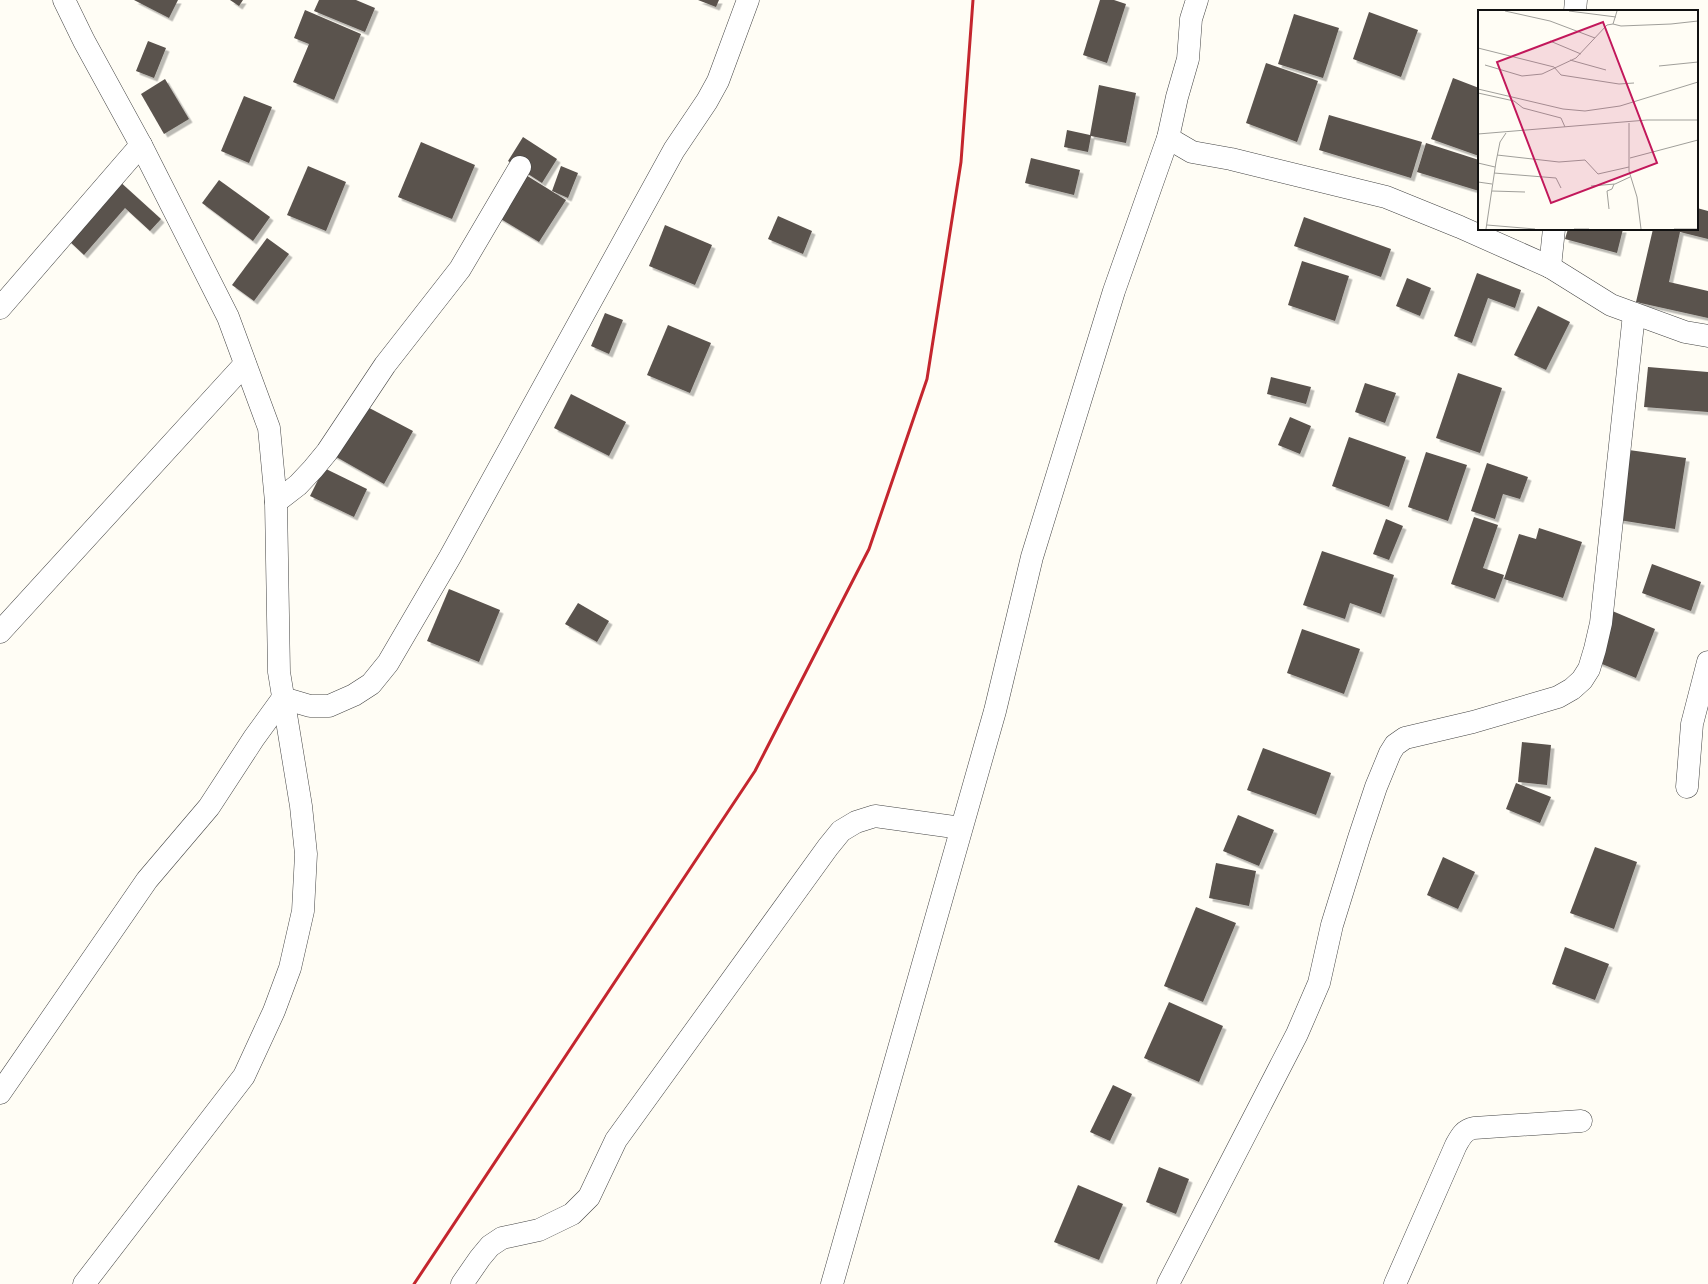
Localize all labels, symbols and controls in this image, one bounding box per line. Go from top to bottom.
inset map [1478,10,1698,230]

